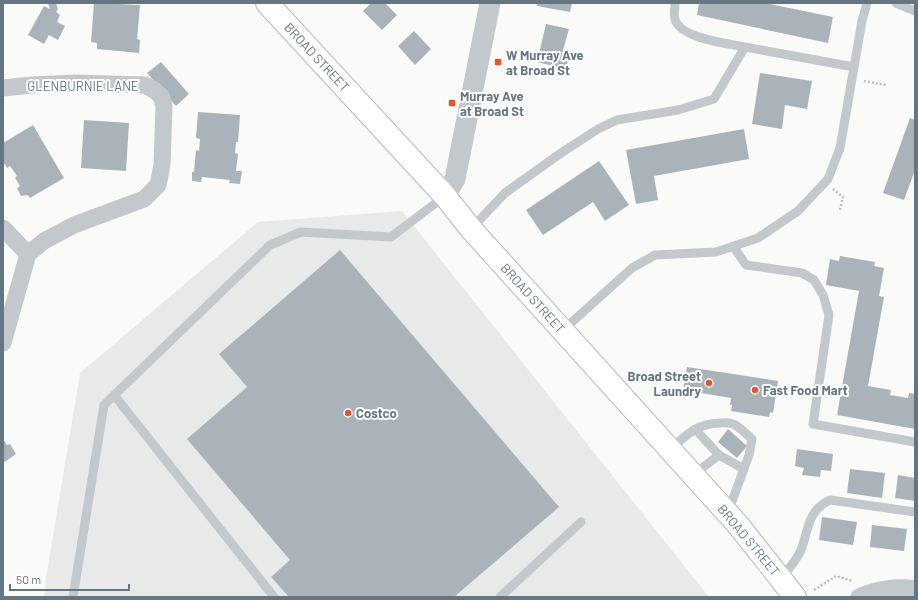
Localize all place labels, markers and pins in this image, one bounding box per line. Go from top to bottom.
place label: W Murray Ave at Broad St [506,47,584,78]
marker: W Murray Ave at Broad St [493,57,503,67]
place label: Murray Ave at Broad St [460,88,524,119]
marker: Murray Ave at Broad St [447,98,457,108]
place label: Broad Street Laundry [628,368,701,399]
marker: Broad Street Laundry [704,378,714,388]
place label: Fast Food Mart [763,382,848,398]
marker: Fast Food Mart [750,385,760,395]
place label: Costco [356,405,397,421]
marker: Costco [343,408,353,418]

